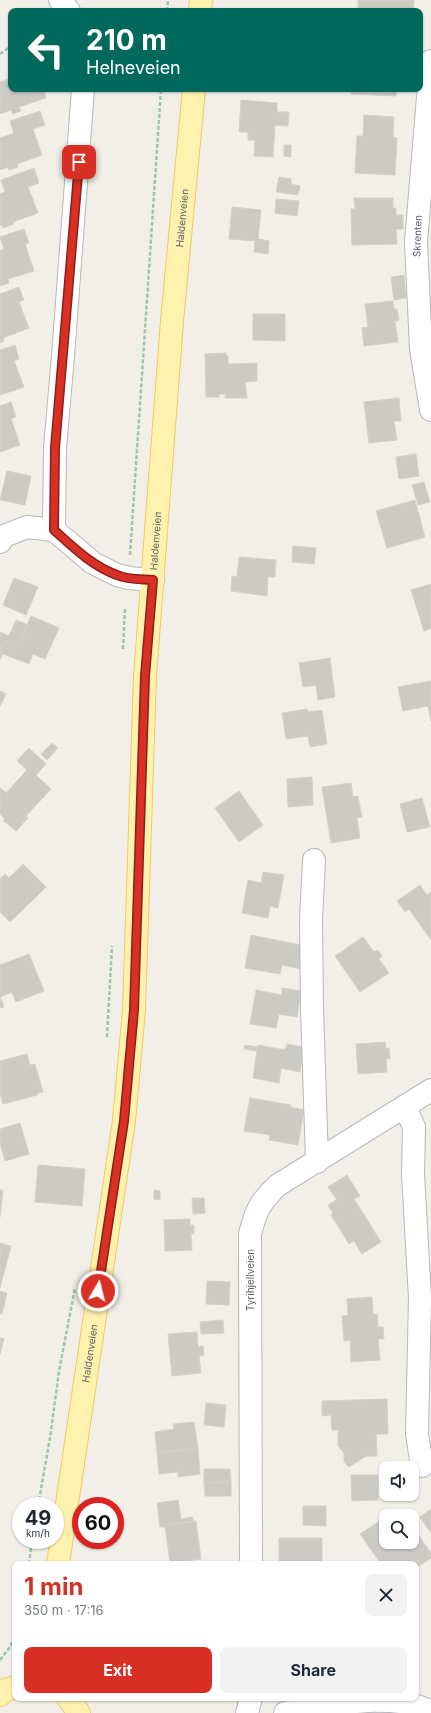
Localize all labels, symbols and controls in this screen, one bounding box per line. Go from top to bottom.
text: 210 m [86,23,167,57]
icon: left [20,24,72,76]
text: Helneveien [86,57,181,78]
pin [62,145,96,179]
icon: arrive [68,151,90,173]
street label: Haldenveien [173,188,191,248]
street label: Skrenten [410,215,424,257]
street label: Haldenveien [147,511,163,571]
street label: Tyrihjellveien [244,1249,256,1311]
position arrow [77,1270,119,1312]
street label: Haldenveien [79,1323,100,1383]
map controls [379,1461,419,1549]
button: sound [379,1461,419,1501]
speed limit sign: 60 [72,1497,124,1549]
text: 49 [25,1506,51,1530]
button: search [379,1509,419,1549]
text: km/h [26,1527,50,1539]
text: 1 min [24,1572,83,1601]
button: close [365,1574,407,1616]
text: 350 m · 17:16 [24,1602,104,1618]
button: Exit [24,1647,212,1693]
button: Share [220,1647,407,1693]

